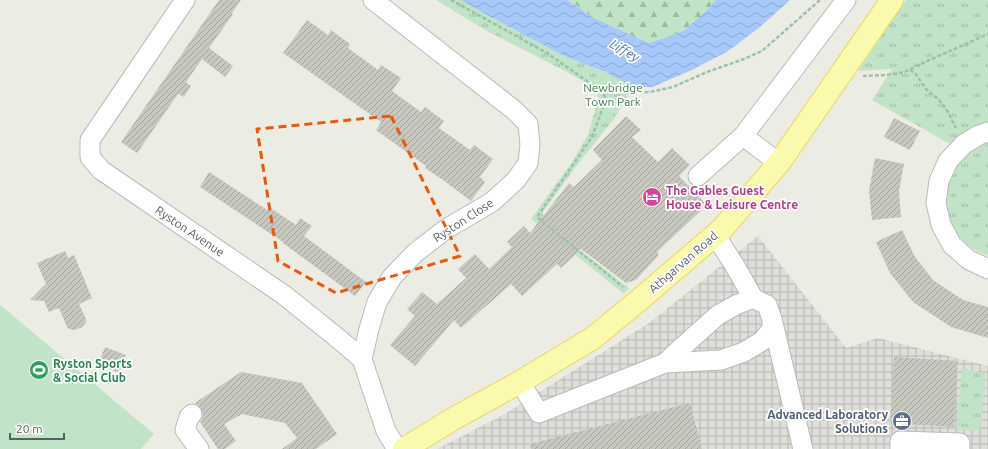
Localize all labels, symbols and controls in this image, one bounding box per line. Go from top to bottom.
water label: Liffey [607,36,643,65]
park label: Newbridge Town Park [583,81,643,108]
place label: The Gables Guest House & Leisure Centre [666,184,798,211]
hotel icon: The Gables Guest House & Leisure Centre [641,186,663,208]
street label: Ryston Close [430,196,496,244]
street label: Ryston Avenue [153,203,227,259]
street label: Athgarvan Road [646,229,720,295]
place label: Ryston Sports & Social Club [53,357,132,384]
sports icon: Ryston Sports & Social Club [28,359,50,381]
place label: Advanced Laboratory Solutions [767,408,889,435]
office icon: Advanced Laboratory Solutions [891,410,913,432]
scale bar [10,415,64,441]
text: 20 m [16,422,43,435]

